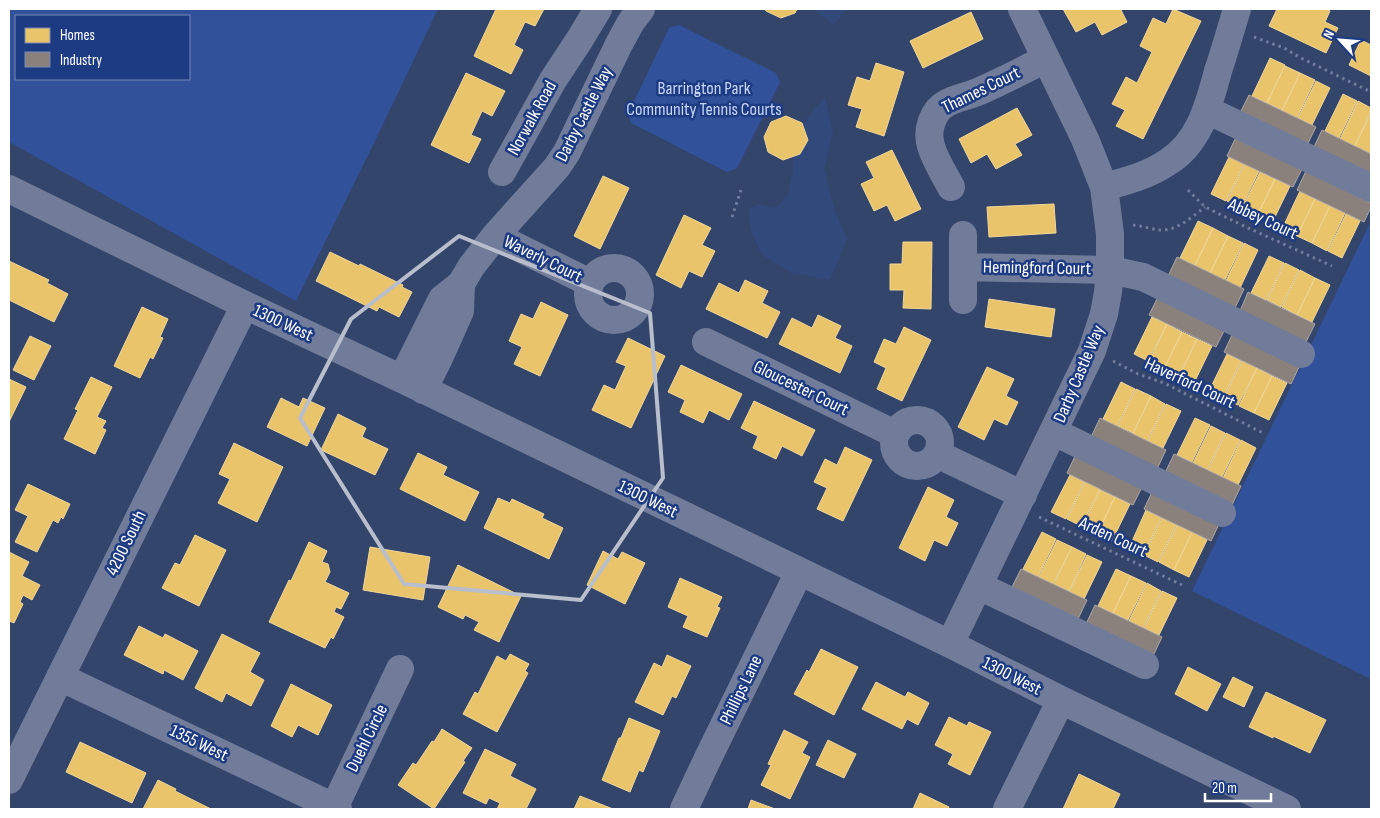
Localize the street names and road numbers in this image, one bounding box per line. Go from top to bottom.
street label: Thames Court [938,62,1024,118]
street label: Darby Castle Way [551,63,617,165]
street label: Norwalk Road [503,77,561,159]
street label: Abbey Court [1224,193,1302,244]
street label: Waverly Court [500,231,586,287]
street label: Hemingford Court [983,257,1092,279]
street label: 1300 West [250,300,317,346]
street label: Darby Castle Way [1049,322,1109,426]
street label: Haverford Court [1141,353,1239,413]
street label: Gloucester Court [750,356,852,420]
street label: 1300 West [615,476,682,523]
street label: 4200 South [101,507,151,579]
street label: Arden Court [1075,512,1151,562]
street label: Phillips Lane [715,652,767,728]
street label: 1300 West [979,652,1045,700]
street label: Duehl Circle [342,701,392,775]
street label: 1355 West [167,720,232,766]

